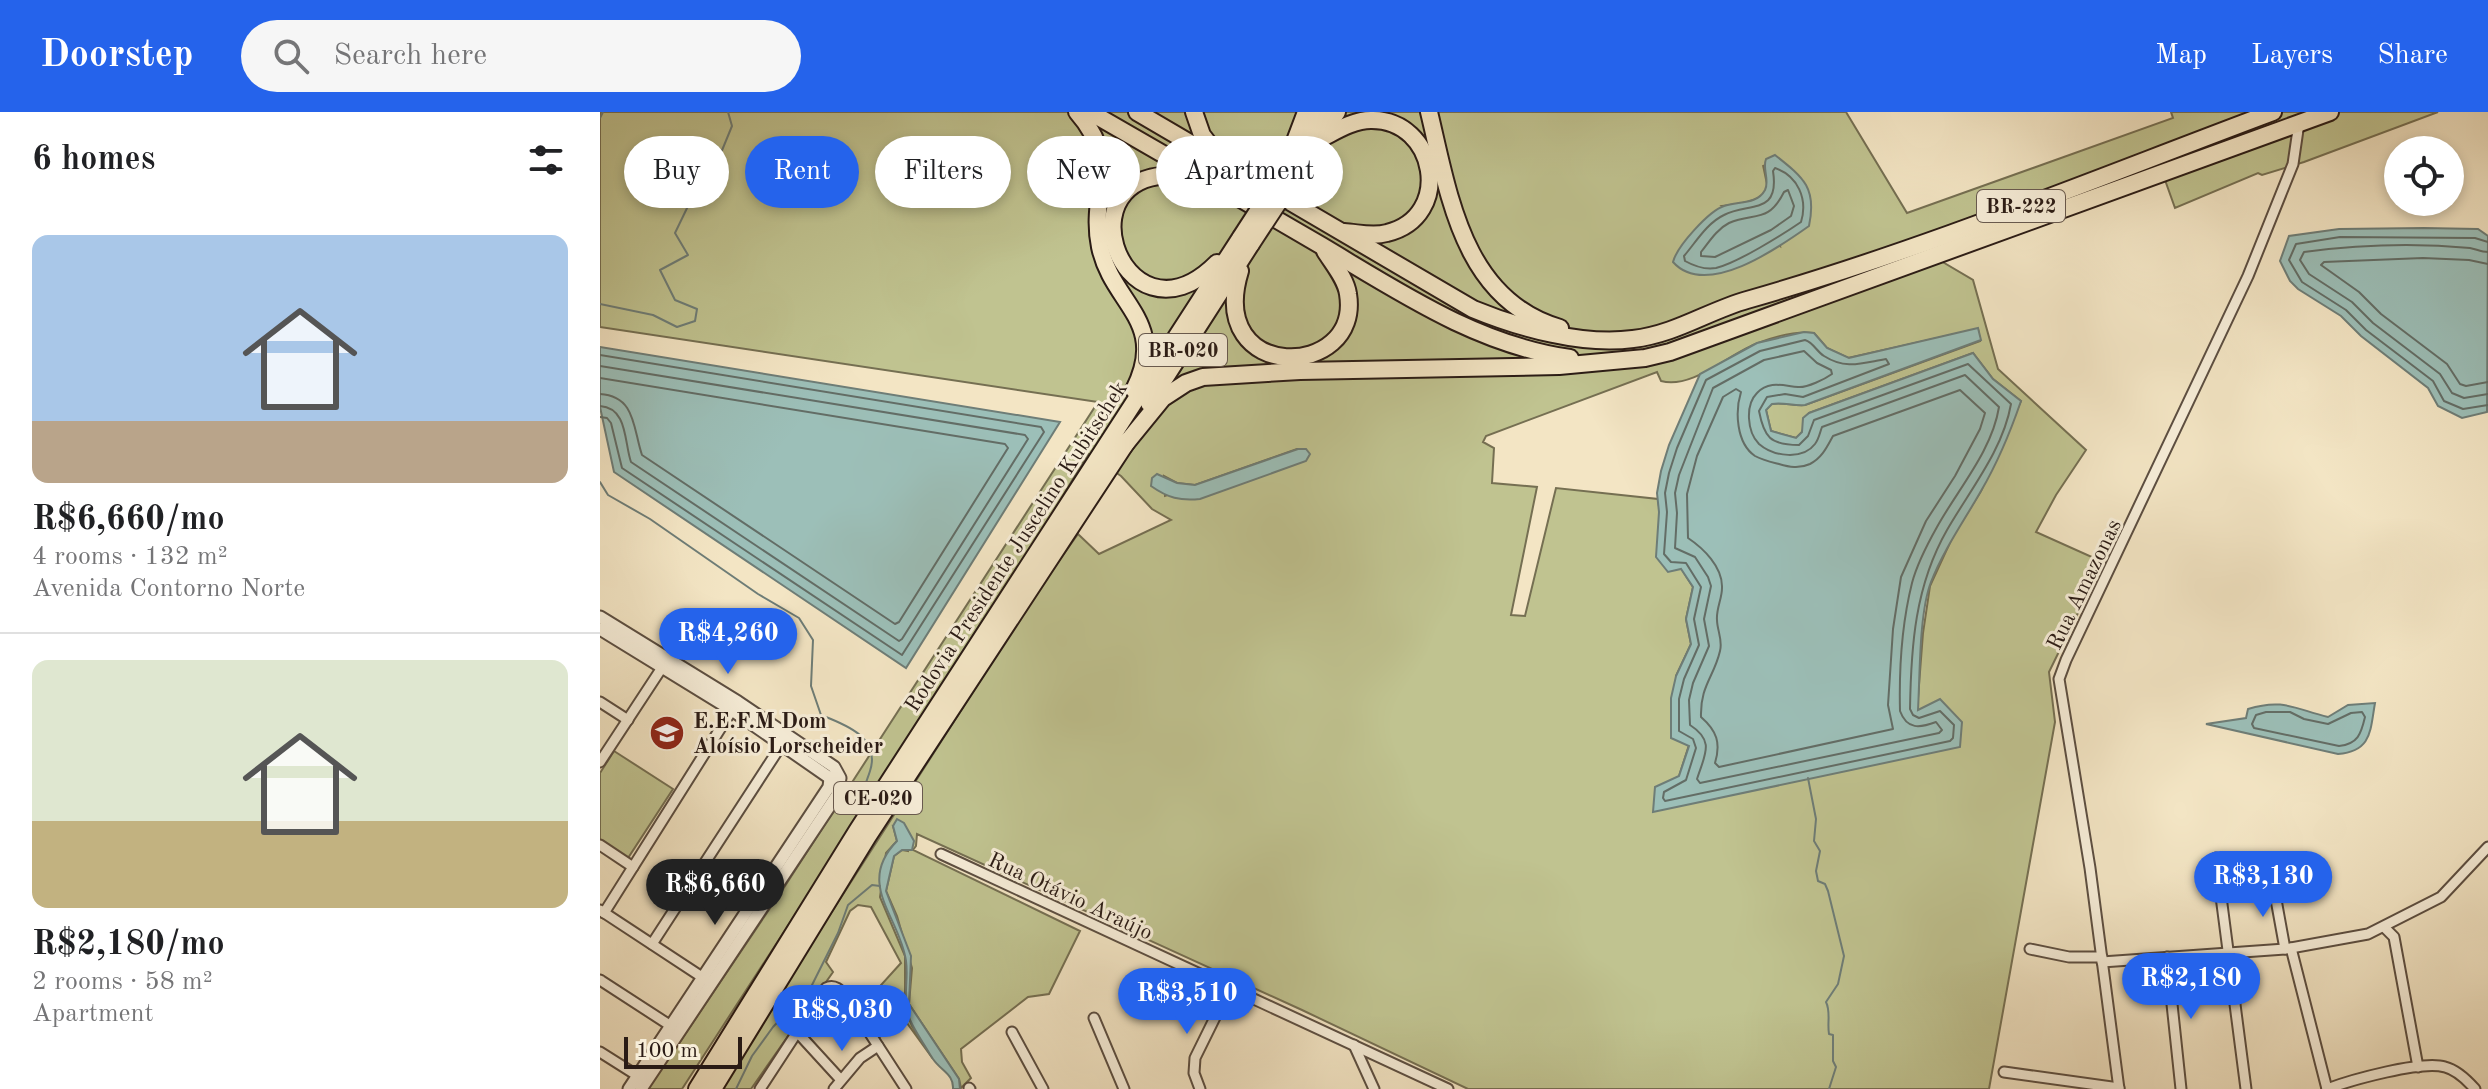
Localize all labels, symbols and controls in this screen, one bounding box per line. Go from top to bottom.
search box [241,20,801,92]
icon: search [269,34,313,78]
text: Doorstep [40,37,193,75]
text: Search here [333,41,487,71]
text: Map [2155,42,2207,70]
text: Layers [2251,42,2333,70]
text: Share [2377,42,2448,70]
chip: Buy [624,136,729,208]
chip: Rent [745,136,859,208]
chip: Filters [875,136,1011,208]
chip: New [1027,136,1140,208]
chip: Apartment [1156,136,1343,208]
map controls [2384,136,2464,216]
button: locate [2384,136,2464,216]
icon: filters [524,138,568,182]
text: 6 homes [32,143,155,177]
road number: BR-222 [1977,190,2065,222]
icon: home [228,287,372,431]
road number: BR-020 [1139,334,1227,366]
street label: Rodovia Presidente Juscelino Kubitschek [901,378,1132,716]
text: R$6,660/mo [32,503,225,537]
street label: Rua Amazonas [2044,516,2126,654]
text: 4 rooms · 132 m² [32,544,228,570]
text: Avenida Contorno Norte [32,576,305,602]
pin: R$4,260 [654,608,802,676]
text: R$4,260 [677,621,779,647]
place label: E.E.F.M Dom Aloísio Lorscheider [693,711,883,758]
icon: home [228,712,372,856]
school or university icon: E.E.F.M Dom Aloísio Lorscheider [648,714,686,752]
road number: CE-020 [834,782,922,814]
street label: Rua Otávio Araújo [984,849,1156,945]
pin: R$3,130 [2189,851,2337,919]
pin: R$6,660 [641,859,789,927]
text: R$3,130 [2212,864,2314,890]
text: R$6,660 [664,872,766,898]
text: R$2,180/mo [32,928,225,962]
pin: R$2,180 [2117,953,2265,1021]
text: R$2,180 [2140,966,2242,992]
pin: R$3,510 [1113,968,1261,1036]
text: 2 rooms · 58 m² [32,969,213,995]
text: R$3,510 [1136,981,1238,1007]
pin: R$8,030 [768,985,916,1053]
text: R$8,030 [791,998,893,1024]
text: Apartment [32,1001,154,1027]
scale bar [624,1033,742,1069]
text: 100 m [636,1040,698,1062]

